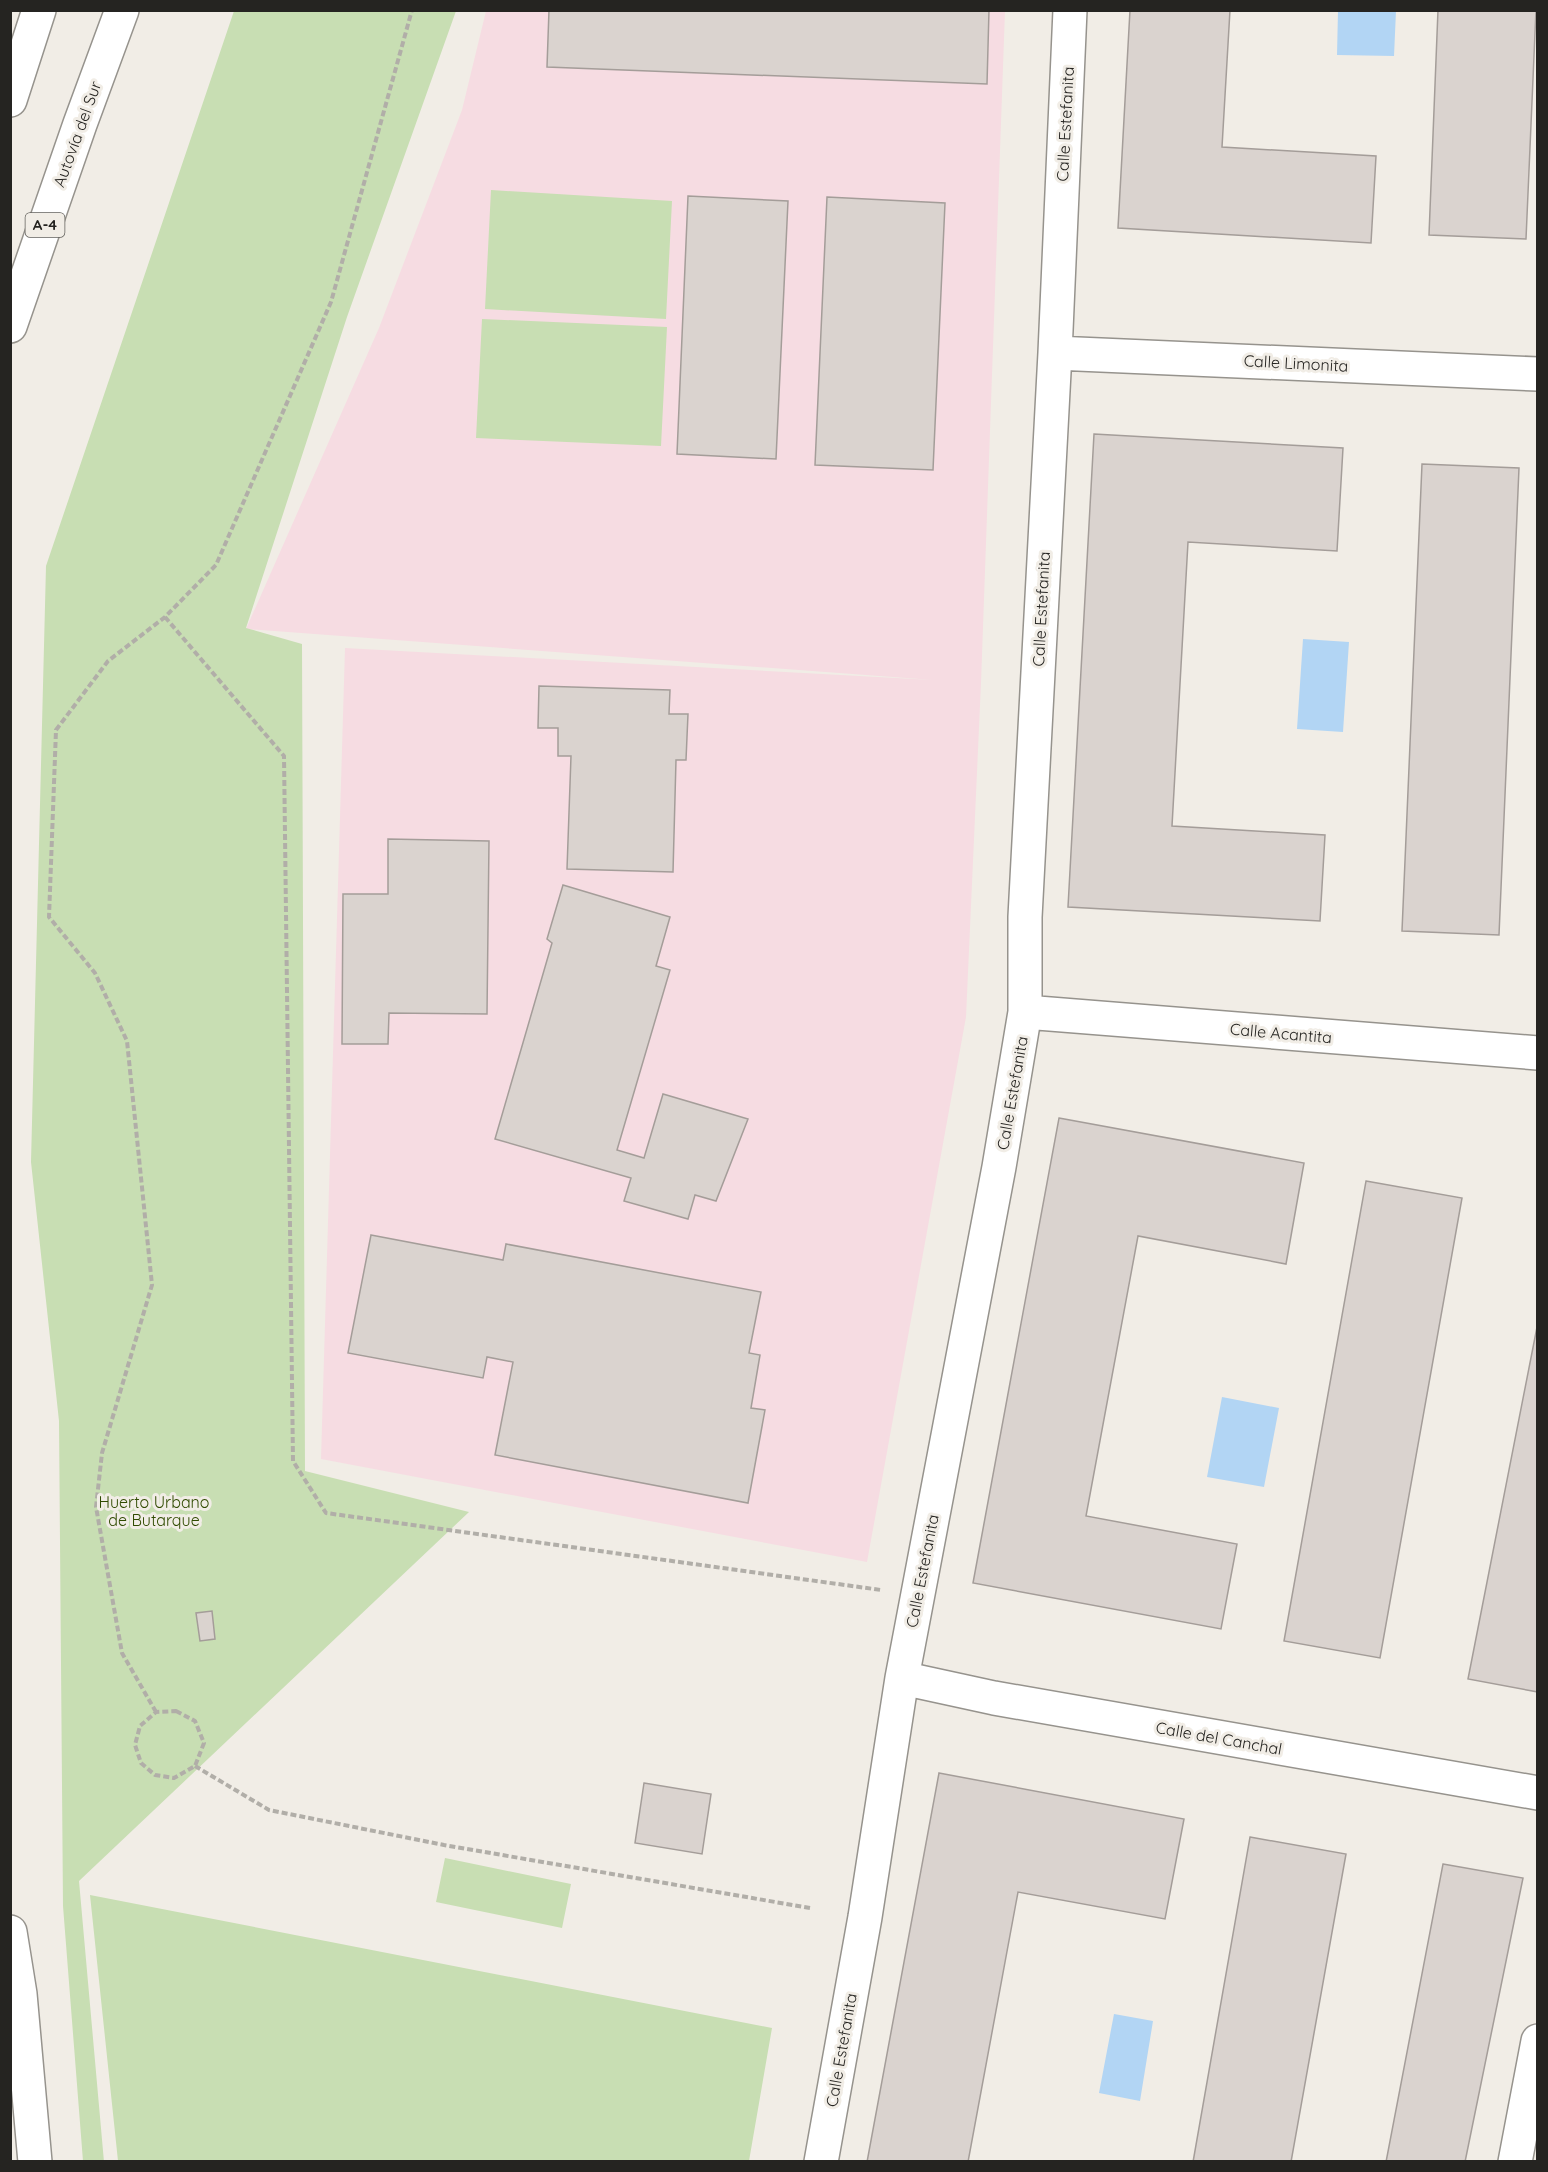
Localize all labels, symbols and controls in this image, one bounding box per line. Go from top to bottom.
street label: Calle Estefanita [1052,66,1078,182]
street label: Autovía del Sur [49,78,105,190]
road number: A-4 [26,213,64,237]
street label: Calle Limonita [1243,350,1349,376]
street label: Calle Estefanita [1028,551,1054,667]
street label: Calle Acantita [1229,1019,1333,1047]
street label: Calle Estefanita [992,1035,1032,1151]
park label: Huerto Urbano de Butarque [98,1492,210,1530]
street label: Calle Estefanita [901,1513,943,1629]
street label: Calle del Canchal [1154,1717,1284,1759]
street label: Calle Estefanita [821,1992,861,2108]

